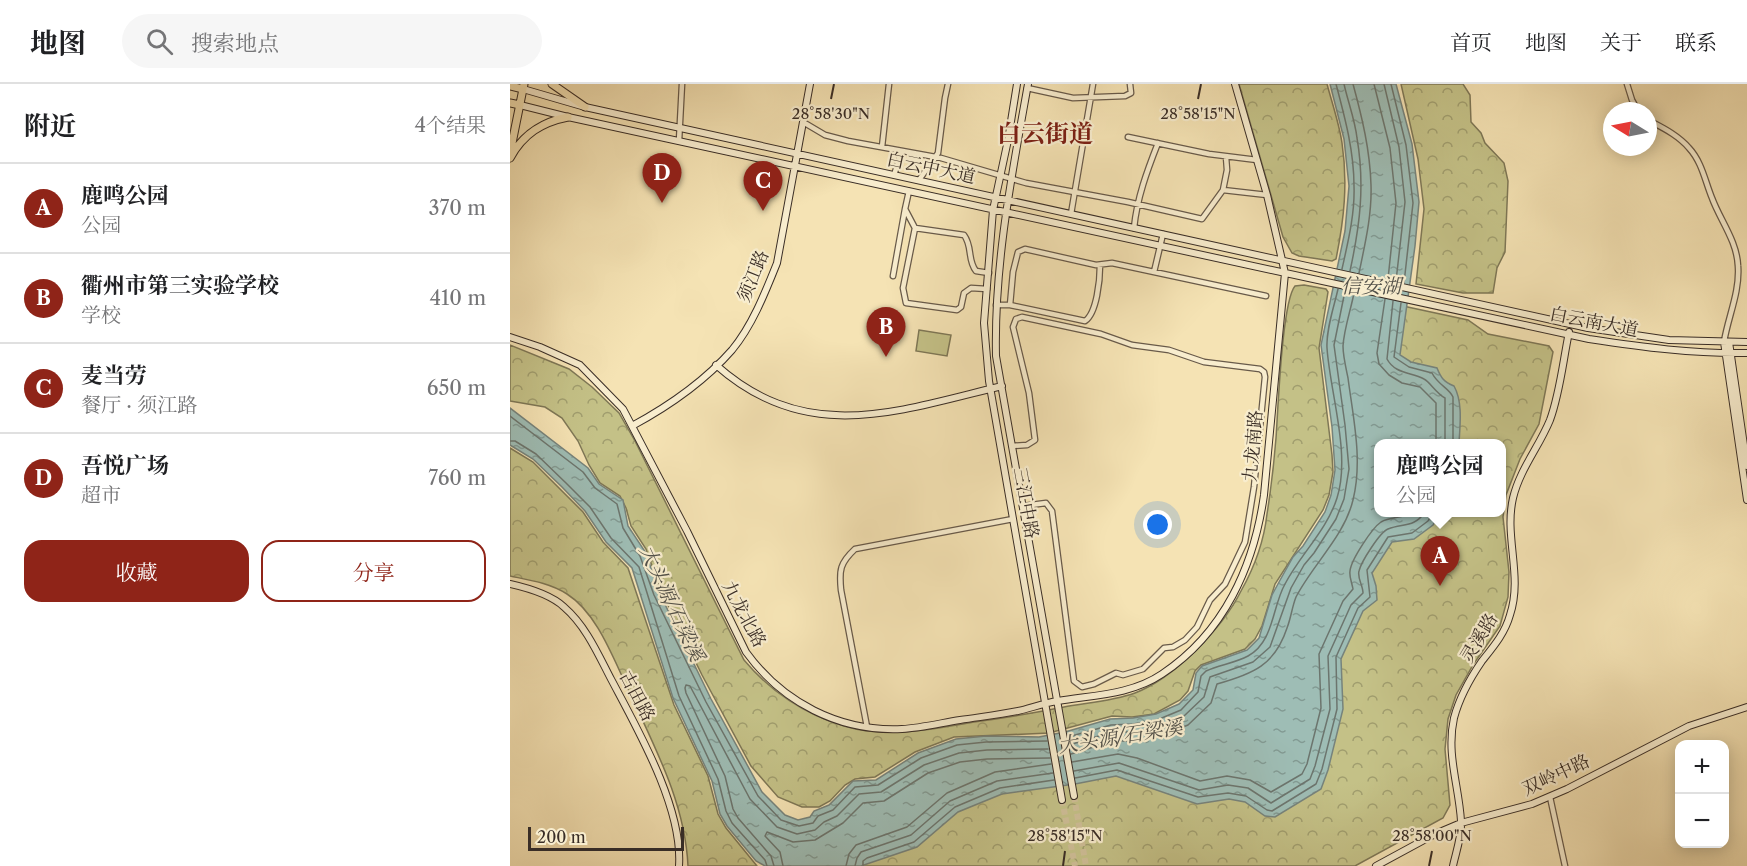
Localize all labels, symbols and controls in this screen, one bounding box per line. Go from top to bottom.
search box [122,14,542,68]
icon: search [143,25,176,58]
text: 地图 [30,26,86,60]
text: 搜索地点 [191,30,279,57]
text: 首页 [1450,30,1492,55]
text: 地图 [1525,30,1567,55]
text: 关于 [1600,30,1642,55]
text: 联系 [1675,30,1717,55]
north arrow [1603,102,1657,156]
text: 28°58'30"N [792,104,870,123]
text: 28°58'15"N [1160,104,1236,123]
text: 附近 [24,110,76,142]
text: 4个结果 [414,113,486,137]
district label: 白云街道 [997,119,1093,148]
street label: 白云中大道 [885,148,977,188]
pin: D [642,154,682,203]
pin: C [744,162,782,211]
text: 鹿鸣公园 [81,182,169,209]
text: A [36,196,51,220]
text: 370 m [429,196,486,220]
text: 公园 [81,213,121,237]
street label: 须江路 [733,247,773,305]
text: 衢州市第三实验学校 [81,272,279,299]
water label: 信安湖 [1341,274,1404,298]
text: B [36,286,51,310]
text: 410 m [429,286,486,310]
text: 学校 [81,303,121,327]
street label: 白云南大道 [1548,303,1640,341]
pin: B [866,308,905,357]
text: 麦当劳 [81,362,147,389]
text: C [35,376,52,400]
text: 650 m [427,376,486,400]
text: 餐厅 · 须江路 [81,393,197,417]
street label: 九龙南路 [1239,409,1267,483]
popup [1374,439,1506,517]
text: 吾悦广场 [81,452,169,479]
text: 鹿鸣公园 [1396,452,1484,479]
text: D [35,466,52,490]
text: 760 m [428,466,486,490]
street label: 三江中路 [1009,466,1043,540]
text: 超市 [81,483,121,507]
text: 公园 [1396,483,1436,507]
your location [1143,510,1172,539]
pin: A [1420,536,1460,586]
button: 收藏 [24,540,249,602]
button: 分享 [261,540,486,602]
water label: 大头源/石梁溪 [635,541,710,667]
street label: 九龙北路 [717,577,771,651]
street label: 灵溪路 [1456,609,1502,667]
street label: 古田路 [615,667,659,725]
water label: 大头源/石梁溪 [1056,714,1186,758]
map controls [1675,740,1729,848]
button: + [1675,740,1729,794]
street label: 双岭中路 [1519,750,1593,800]
button: − [1675,794,1729,848]
scale bar [528,824,684,852]
text: 28°58'15"N [1027,826,1103,845]
text: 28°58'00"N [1392,826,1472,845]
text: 200 m [537,827,586,847]

